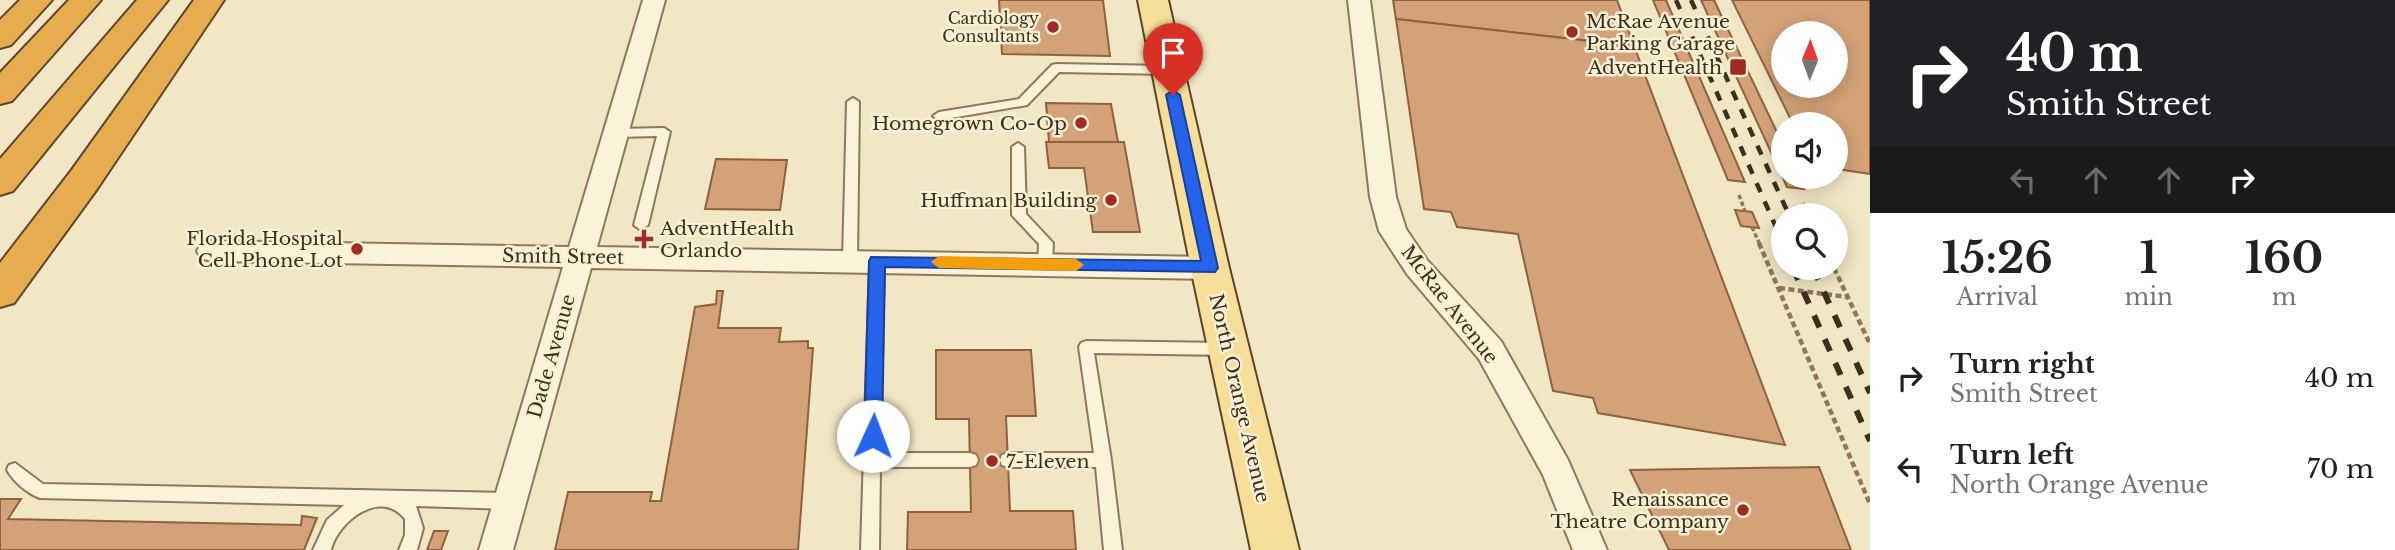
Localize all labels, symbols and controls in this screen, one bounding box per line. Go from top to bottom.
place label: Cardiology Consultants [942,8,1040,46]
place label: McRae Avenue Parking Garage [1586,10,1735,55]
marker: Cardiology Consultants [1045,19,1061,35]
north arrow [1771,21,1848,98]
map controls [1771,21,1848,280]
pin [1143,23,1203,95]
text: 40 m [2006,23,2143,84]
marker: McRae Avenue Parking Garage [1564,24,1580,40]
icon: right [1891,28,1982,119]
icon: arrive [1154,34,1192,72]
place label: AdventHealth [1587,56,1722,79]
marker: AdventHealth [1728,57,1748,77]
text: Smith Street [2006,84,2211,124]
place label: Homegrown Co-Op [872,112,1067,135]
button: sound [1771,112,1848,189]
marker: Homegrown Co-Op [1073,115,1089,131]
icon: left [2004,161,2042,199]
icon: ahead [2077,161,2115,199]
icon: ahead [2150,161,2188,199]
icon: right [2223,161,2261,199]
place label: Huffman Building [920,189,1098,212]
marker: Huffman Building [1103,192,1119,208]
button: search [1771,203,1848,280]
place label: AdventHealth Orlando [659,217,794,262]
place label: Florida Hospital Cell Phone Lot [186,227,344,272]
marker: AdventHealth Orlando [634,229,654,249]
text: 15:26 [1942,232,2053,284]
text: 1 [2140,232,2158,284]
text: 160 [2245,232,2323,284]
marker: Florida Hospital Cell Phone Lot [349,241,365,257]
street label: McRae Avenue [1396,241,1503,368]
street label: Smith Street [502,244,625,269]
text: Arrival [1957,283,2038,311]
text: min [2125,283,2173,311]
text: m [2272,283,2296,311]
street label: Dade Avenue [523,291,580,421]
street label: North Orange Avenue [1204,291,1275,505]
text: Turn right [1950,348,2095,380]
icon: right [1891,359,1929,397]
text: 40 m [2305,362,2374,394]
text: Smith Street [1950,380,2098,408]
position arrow [836,399,910,473]
text: Turn left [1950,439,2074,471]
place label: 7-Eleven [1006,450,1090,473]
icon: left [1891,450,1929,488]
marker: 7-Eleven [984,453,1000,469]
text: 70 m [2307,453,2374,485]
text: North Orange Avenue [1950,471,2209,499]
place label: Renaissance Theatre Company [1551,488,1729,533]
marker: Renaissance Theatre Company [1735,502,1751,518]

